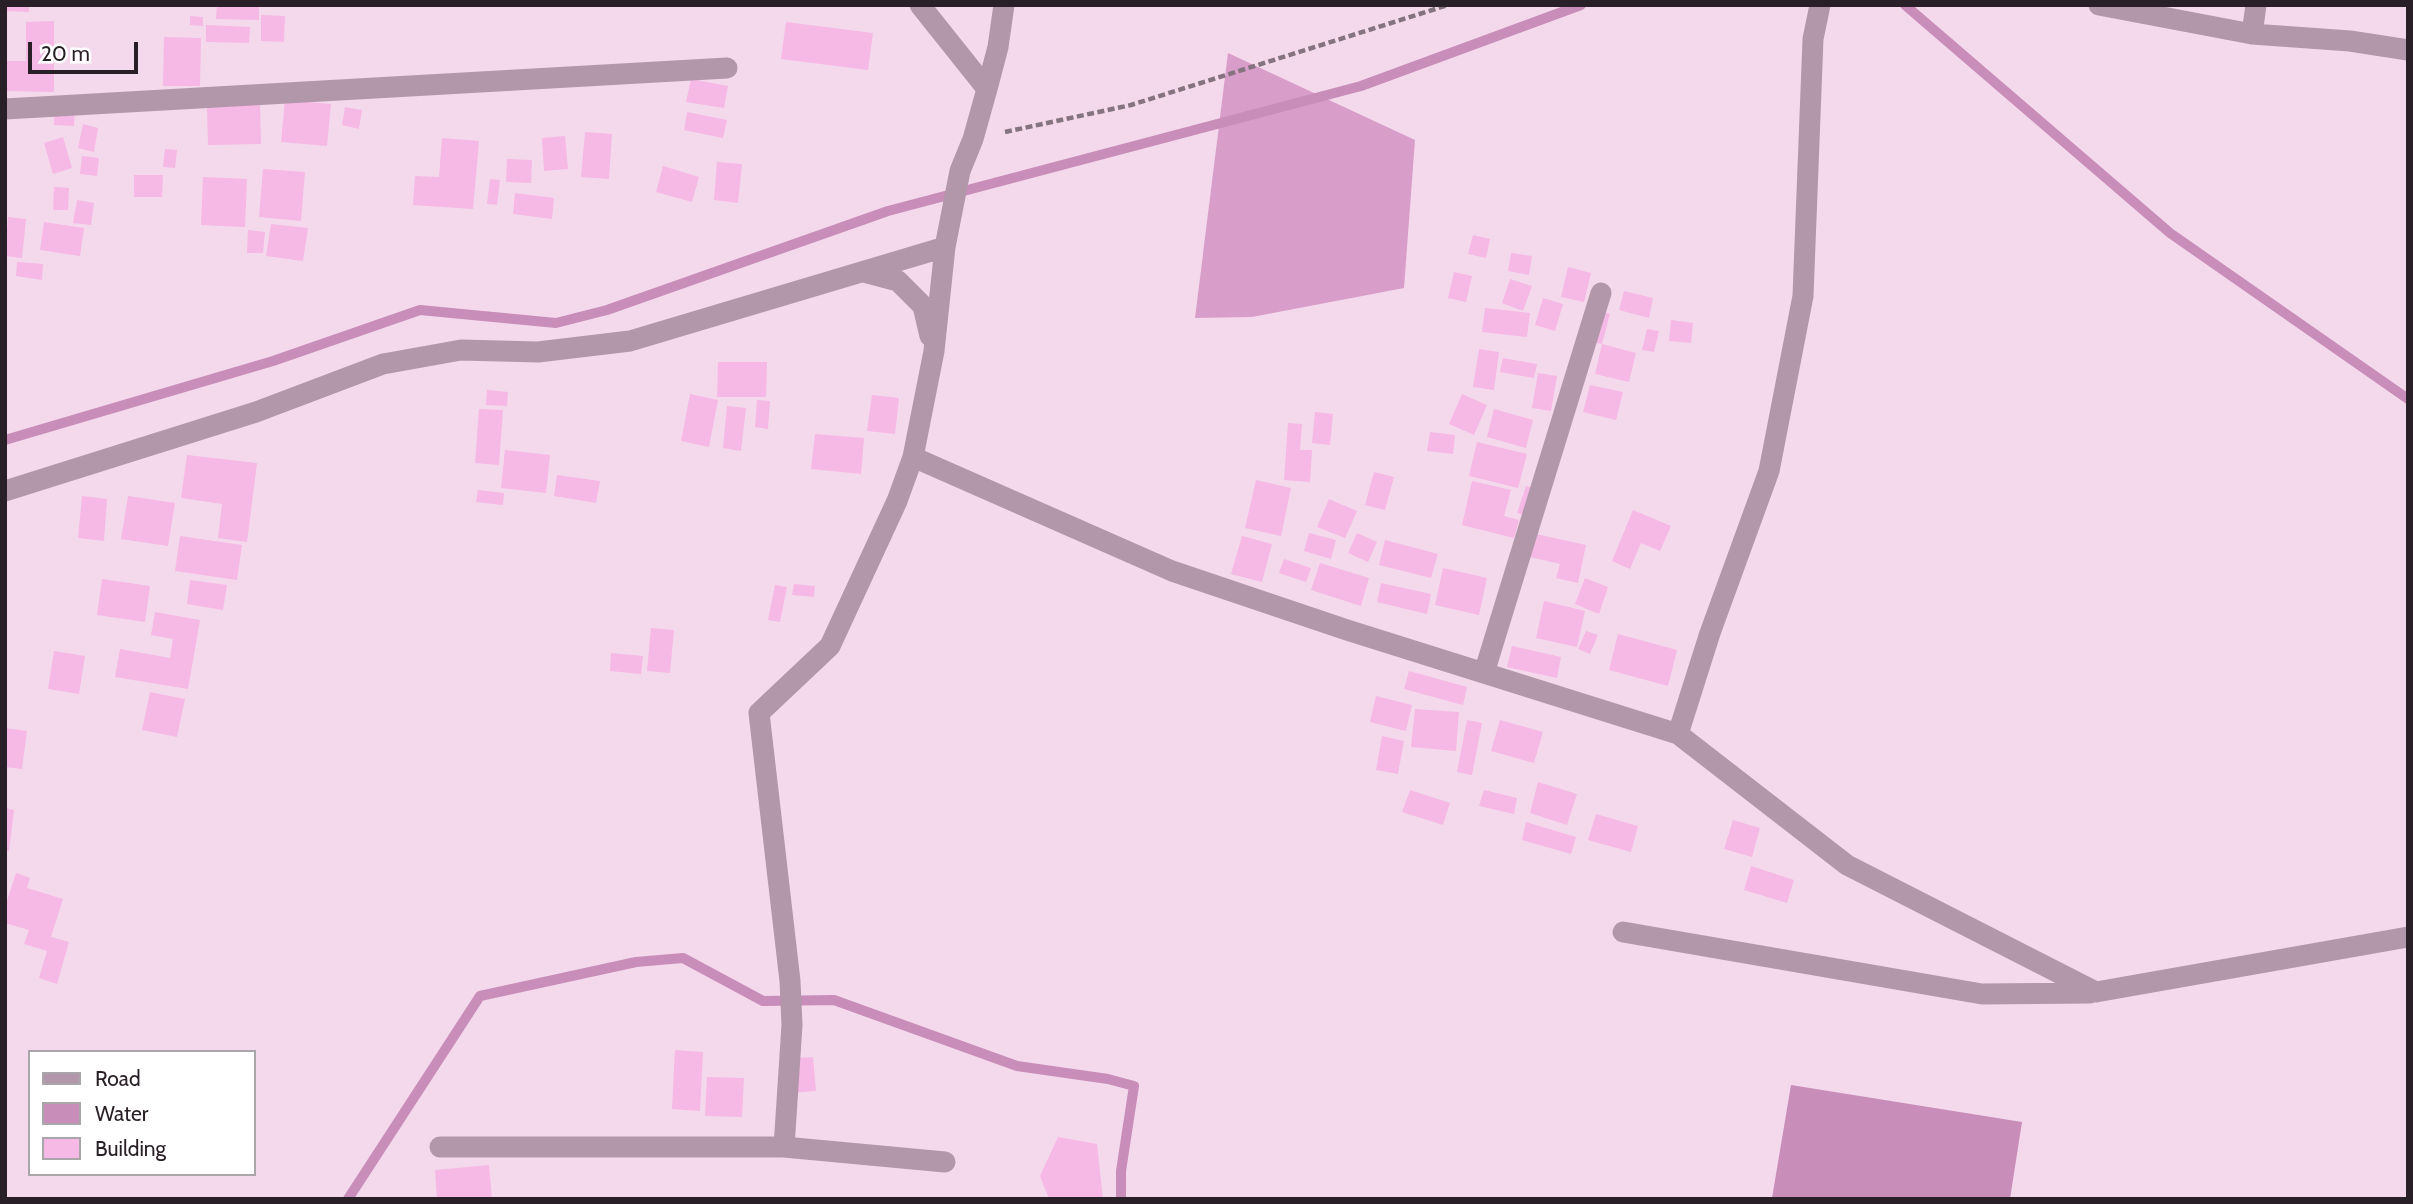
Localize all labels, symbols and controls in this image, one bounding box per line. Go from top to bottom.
scale bar [32,28,142,72]
text: 20 m [41,41,90,66]
legend [28,1050,256,1176]
text: Road [95,1066,141,1091]
text: Water [95,1101,148,1126]
text: Building [95,1136,166,1161]

